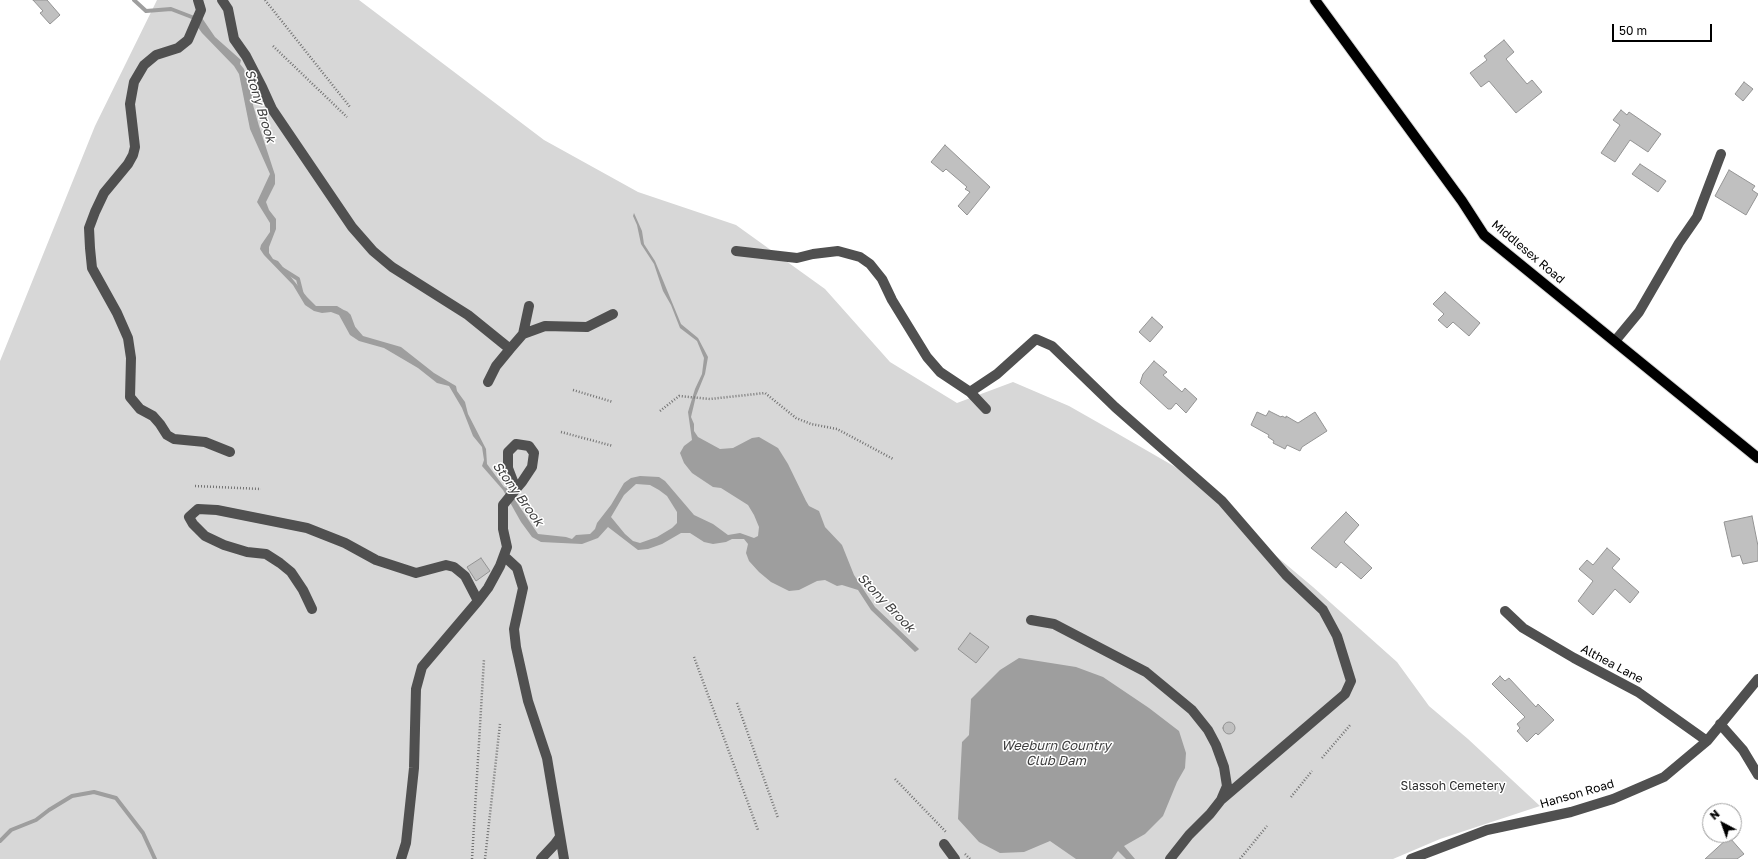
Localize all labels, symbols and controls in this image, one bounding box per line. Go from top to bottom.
scale bar [1614,16,1714,42]
text: 50 m [1619,23,1647,38]
water label: Stony Brook [241,67,279,145]
street label: Middlesex Road [1488,217,1568,287]
water label: Stony Brook [489,459,547,529]
water label: Stony Brook [854,570,918,636]
street label: Althea Lane [1578,642,1646,686]
water label: Weeburn Country Club Dam [1001,738,1111,769]
street label: Hanson Road [1538,777,1616,811]
park label: Slassoh Cemetery [1401,779,1505,793]
north arrow [1702,803,1742,843]
text: N [1707,807,1722,822]

